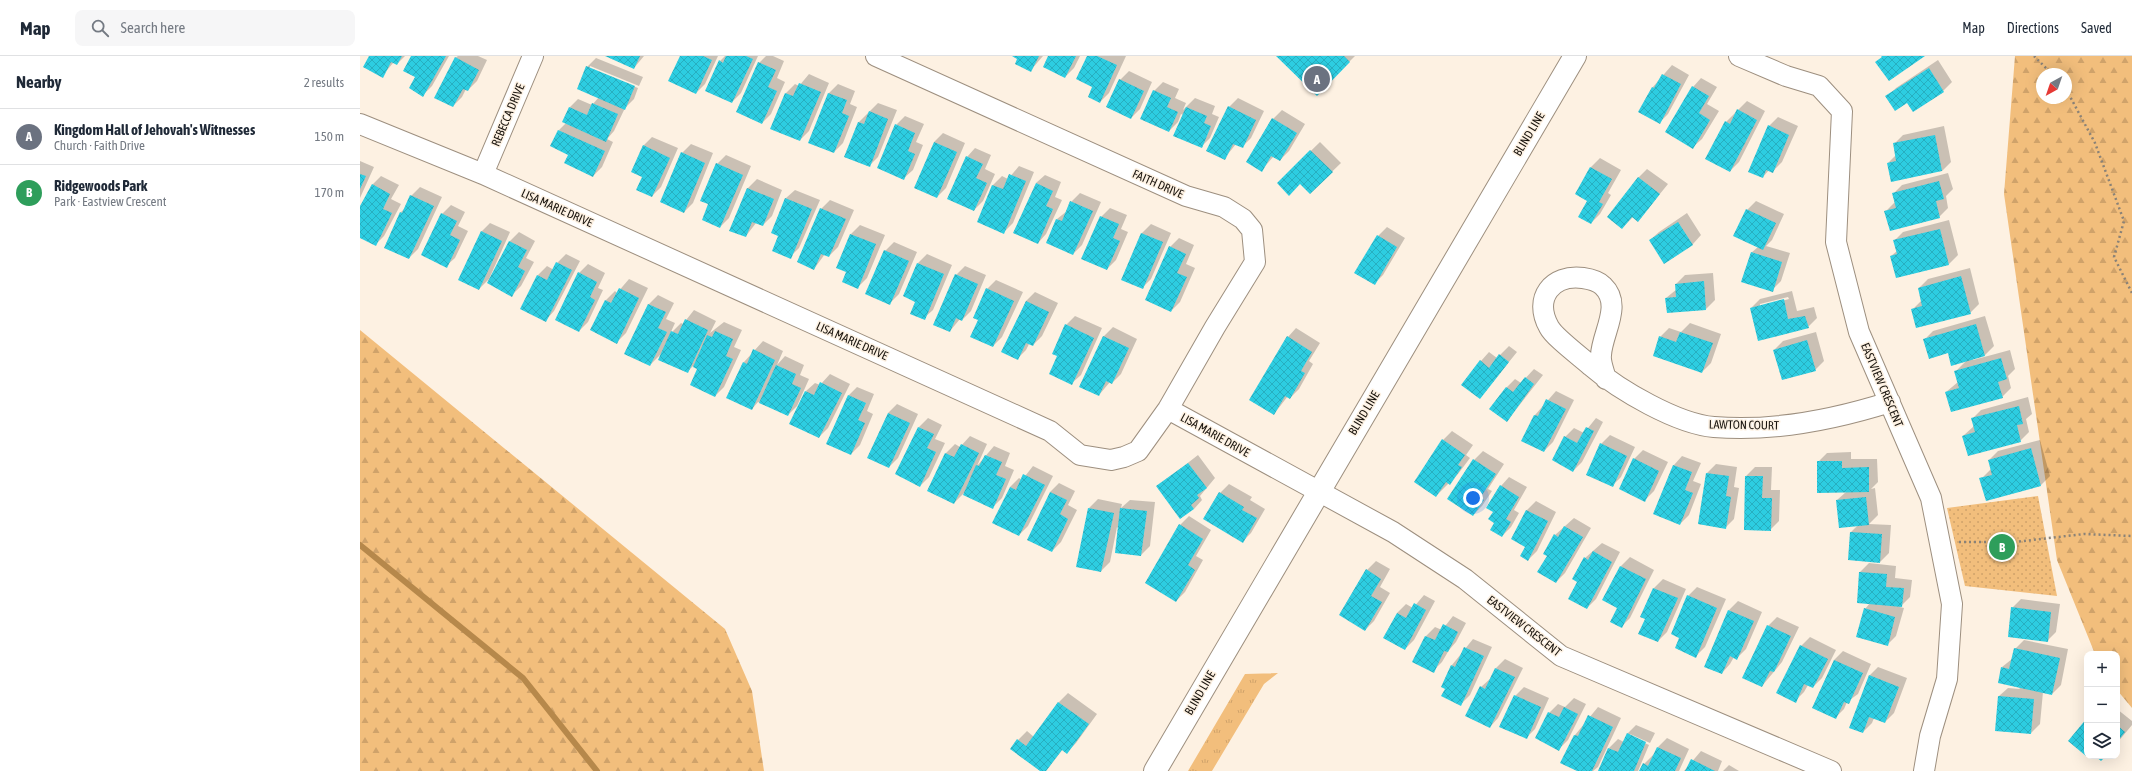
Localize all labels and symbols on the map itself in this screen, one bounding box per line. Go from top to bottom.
pin: A [1304,64,1330,94]
north arrow [2036,68,2072,104]
street label: REBECCA DRIVE [489,82,527,148]
street label: BLIND LINE [1510,110,1548,158]
street label: FAITH DRIVE [1130,167,1186,201]
street label: LISA MARIE DRIVE [519,186,595,230]
street label: LISA MARIE DRIVE [814,319,890,363]
street label: EASTVIEW CRESCENT [1858,341,1906,430]
street label: BLIND LINE [1345,389,1383,437]
street label: LISA MARIE DRIVE [1178,410,1252,460]
street label: LAWTON COURT [1709,417,1780,433]
your location [1463,488,1483,508]
pin: B [1989,532,2015,562]
street label: EASTVIEW CRESCENT [1484,593,1564,660]
street label: BLIND LINE [1182,668,1218,718]

